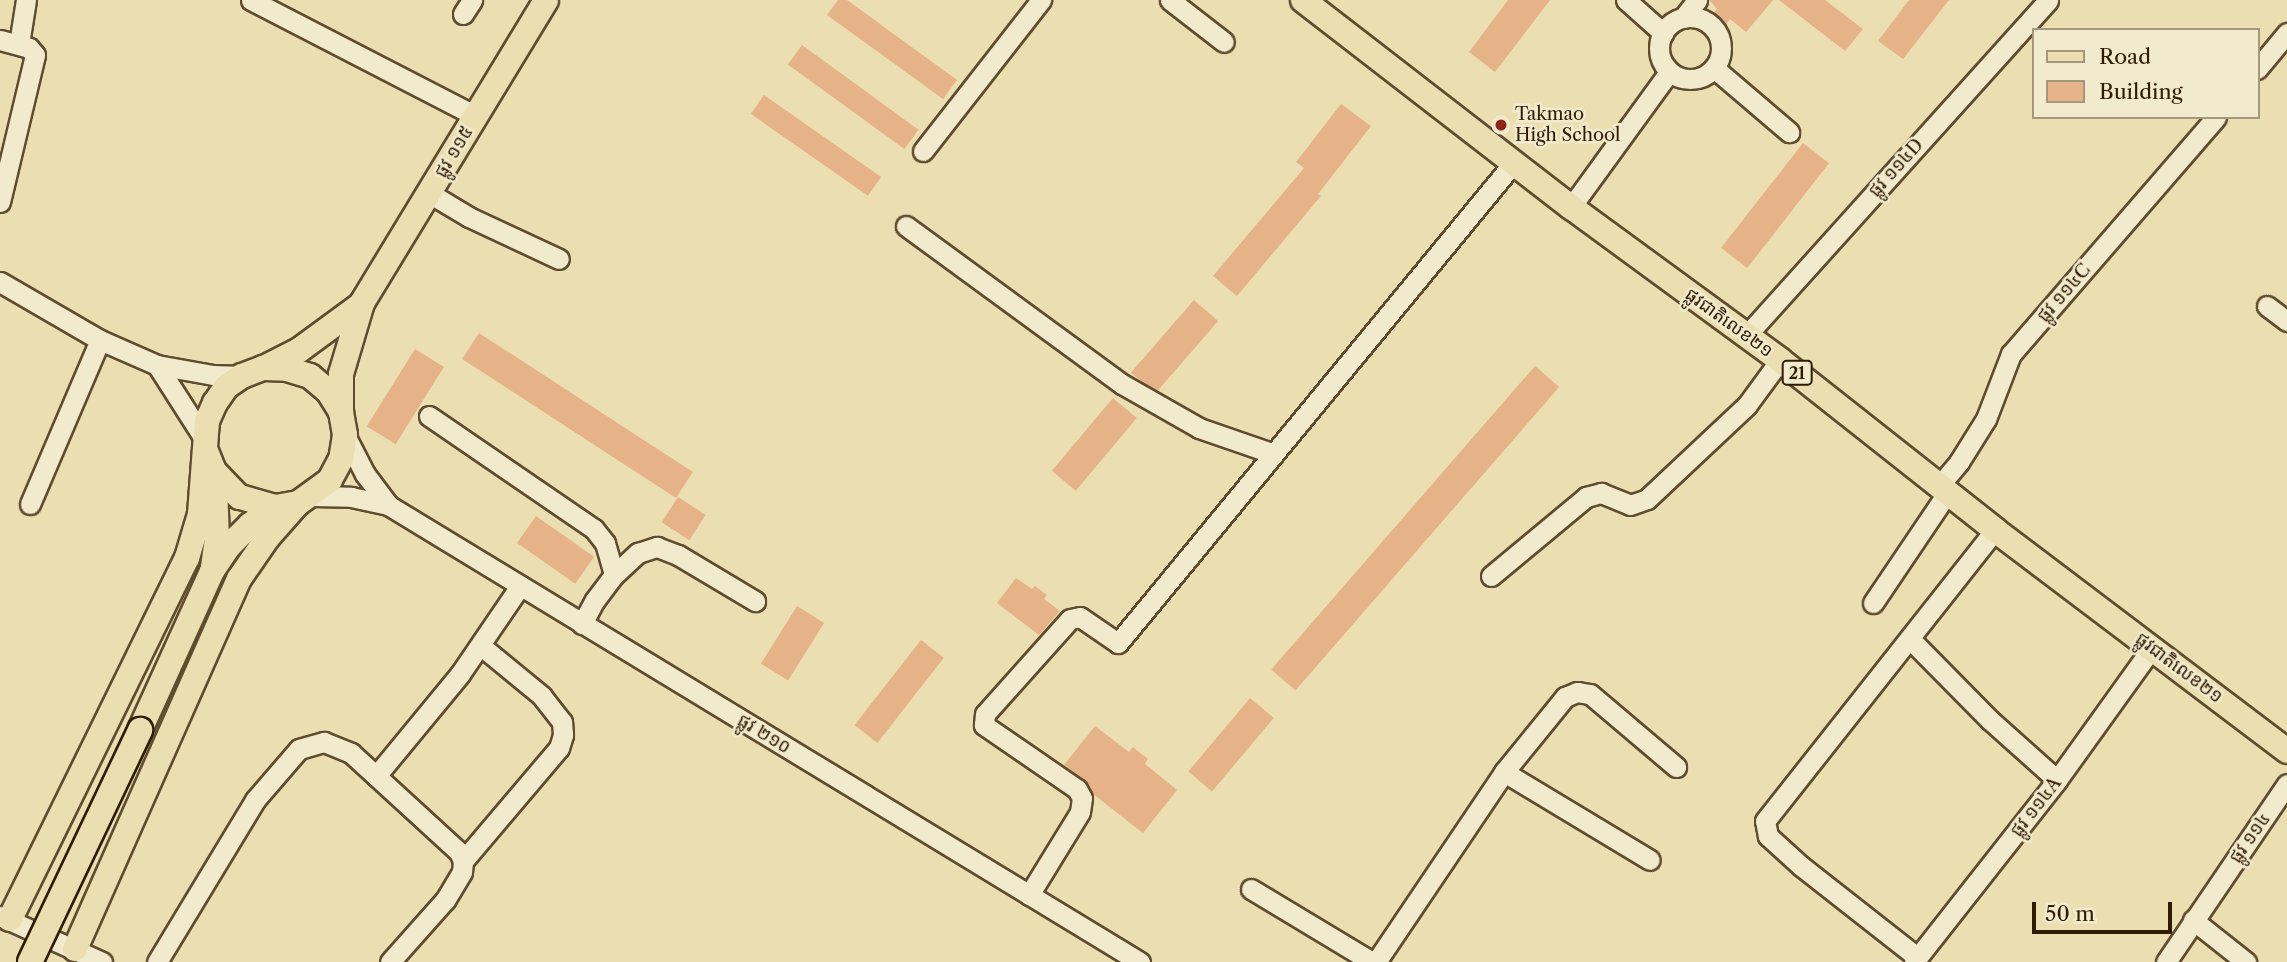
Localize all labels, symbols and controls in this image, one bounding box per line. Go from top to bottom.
legend [2032,28,2259,119]
text: Road [2099,44,2151,69]
text: Building [2099,79,2183,104]
place label: Takmao High School [1515,104,1620,146]
marker: Takmao High School [1493,117,1509,133]
street label: ផ្លូវ ១១៥ [430,122,478,182]
street label: ផ្លូវ ១១៤D [1864,134,1928,202]
street label: ផ្លូវ ១១៤C [2033,259,2095,327]
street label: ផ្លូវជាតិលេខ២១ [1681,284,1777,362]
road number: 21 [1781,360,1813,386]
street label: ផ្លូវជាតិលេខ២១ [2131,628,2227,708]
street label: ផ្លូវ ២១០ [733,710,795,758]
street label: ផ្លូវ ១១៤A [2006,773,2066,841]
street label: ផ្លូវ ១១៤ [2225,809,2275,867]
scale bar [2035,888,2175,932]
text: 50 m [2045,901,2095,926]

